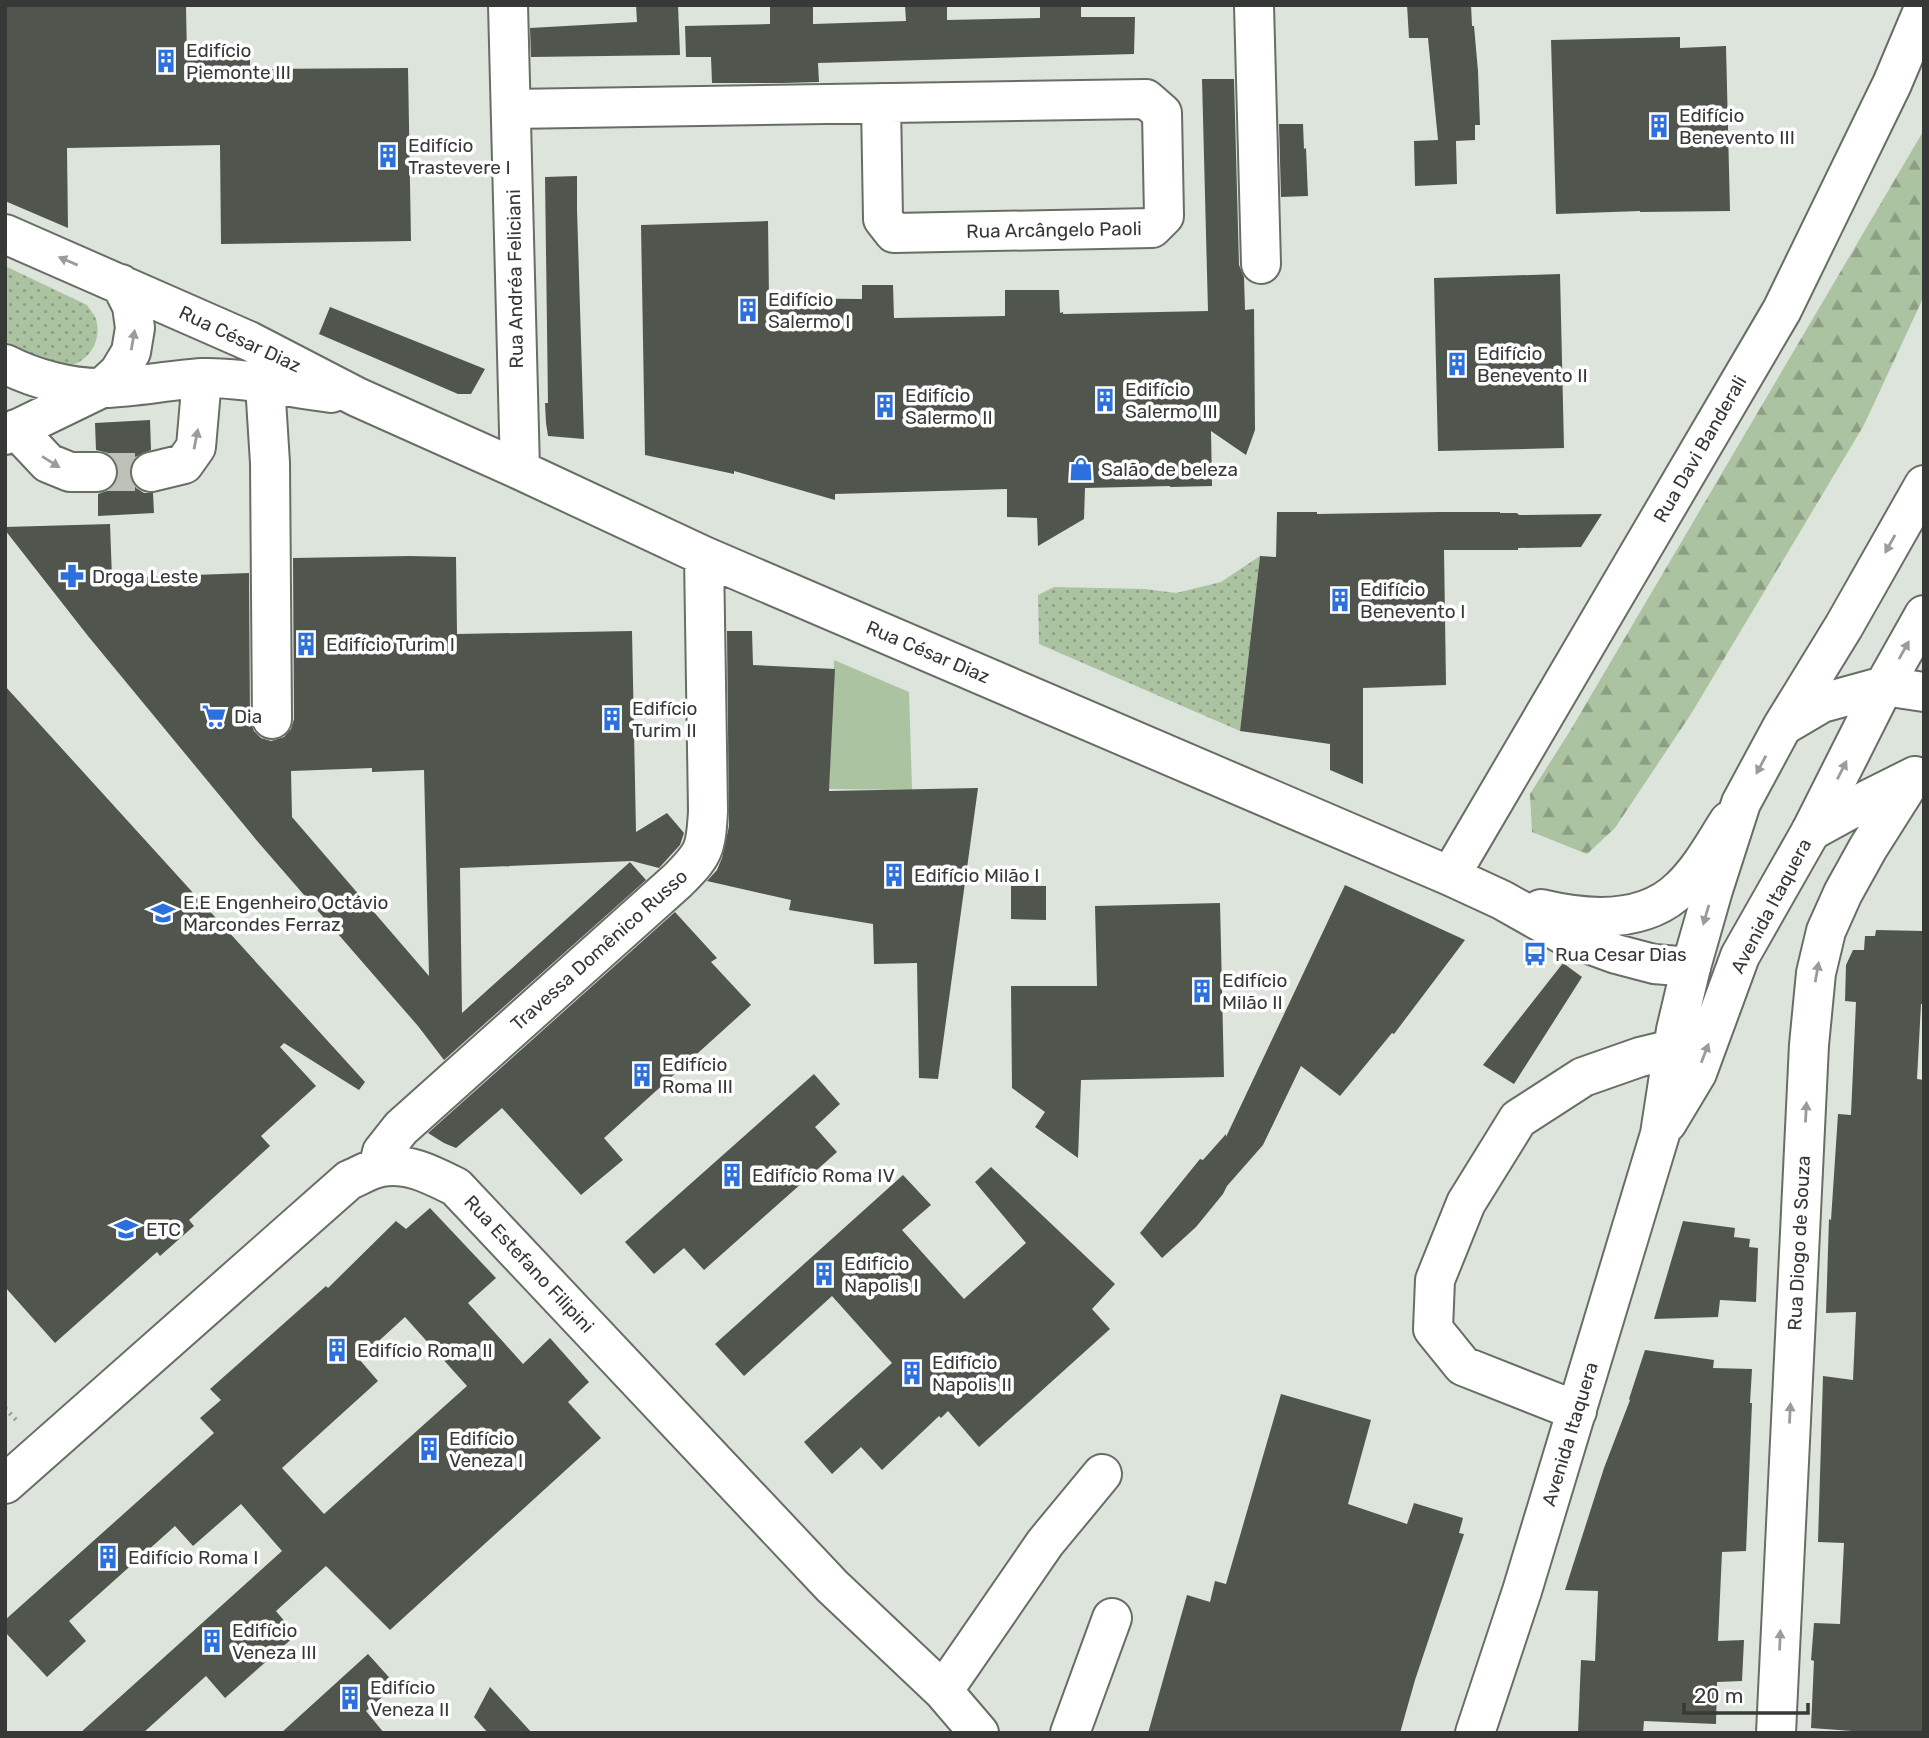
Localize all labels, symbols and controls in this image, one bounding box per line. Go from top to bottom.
place label: Edifício Piemonte III [186,39,291,84]
building icon: Edifício Piemonte III [152,47,180,75]
place label: Edifício Benevento III [1679,104,1795,149]
building icon: Edifício Benevento III [1645,112,1673,140]
place label: Edifício Trastevere I [408,134,511,179]
building icon: Edifício Trastevere I [374,142,402,170]
street label: Rua Andréa Feliciani [502,189,528,369]
street label: Rua Arcângelo Paoli [966,217,1142,243]
one-way arrow [57,255,78,266]
place label: Edifício Salermo I [768,288,850,333]
building icon: Edifício Salermo I [734,296,762,324]
street label: Rua César Diaz [175,301,305,377]
one-way arrow [128,329,139,351]
place label: Edifício Benevento II [1477,342,1588,387]
building icon: Edifício Benevento II [1443,350,1471,378]
street label: Rua Davi Banderali [1649,372,1751,526]
place label: Edifício Salermo III [1125,378,1218,423]
place label: Edifício Salermo II [905,384,993,429]
building icon: Edifício Salermo III [1091,386,1119,414]
building icon: Edifício Salermo II [871,392,899,420]
one-way arrow [190,428,201,450]
one-way arrow [41,455,61,468]
shop icon: Salão de beleza [1067,455,1095,483]
place label: Salão de beleza [1101,458,1238,481]
one-way arrow [1884,534,1896,554]
pharmacy icon: Droga Leste [58,562,86,590]
place label: Droga Leste [92,565,198,588]
place label: Edifício Benevento I [1360,578,1466,623]
building icon: Edifício Benevento I [1326,586,1354,614]
street label: Rua César Diaz [863,616,993,688]
building icon: Edifício Turim I [292,630,320,658]
place label: Edifício Turim I [326,633,455,656]
one-way arrow [1898,641,1910,660]
place label: Edifício Turim II [632,697,697,742]
supermarket icon: Dia [200,702,228,730]
place label: Dia [234,705,262,728]
building icon: Edifício Turim II [598,705,626,733]
one-way arrow [1755,755,1767,775]
one-way arrow [1837,760,1848,780]
street label: Avenida Itaquera [1726,835,1816,977]
building icon: Edifício Milão I [880,861,908,889]
street label: Travessa Domênico Russo [506,864,692,1036]
place label: Edifício Milão I [914,864,1040,887]
place label: E.E Engenheiro Octávio Marcondes Ferraz [183,891,388,936]
school or university icon: E.E Engenheiro Octávio Marcondes Ferraz [149,899,177,927]
one-way arrow [1700,904,1710,925]
bus stop icon: Rua Cesar Dias [1521,940,1549,968]
place label: Rua Cesar Dias [1555,943,1687,966]
one-way arrow [1812,961,1823,983]
place label: Edifício Milão II [1222,969,1287,1014]
building icon: Edifício Milão II [1188,977,1216,1005]
one-way arrow [1700,1043,1711,1064]
place label: Edifício Roma III [662,1053,733,1098]
building icon: Edifício Roma III [628,1061,656,1089]
one-way arrow [1801,1101,1812,1123]
street label: Rua Diogo de Souza [1783,1155,1815,1331]
building icon: Edifício Roma IV [718,1161,746,1189]
place label: Edifício Roma IV [752,1164,895,1187]
street label: Rua Estefano Filipini [459,1190,599,1338]
school or university icon: ETC [112,1215,140,1243]
place label: ETC [146,1218,181,1241]
place label: Edifício Napolis I [844,1252,919,1297]
building icon: Edifício Napolis I [810,1260,838,1288]
building icon: Edifício Roma II [323,1336,351,1364]
place label: Edifício Roma II [357,1339,493,1362]
place label: Edifício Napolis II [932,1351,1012,1396]
building icon: Edifício Napolis II [898,1359,926,1387]
street label: Avenida Itaquera [1537,1359,1603,1509]
one-way arrow [1785,1402,1796,1424]
place label: Edifício Veneza I [449,1427,523,1472]
building icon: Edifício Veneza I [415,1435,443,1463]
building icon: Edifício Roma I [94,1543,122,1571]
place label: Edifício Roma I [128,1546,258,1569]
place label: Edifício Veneza III [232,1619,317,1664]
building icon: Edifício Veneza III [198,1627,226,1655]
one-way arrow [1774,1629,1785,1651]
scale bar [1684,1672,1808,1716]
place label: Edifício Veneza II [370,1676,449,1721]
text: 20 m [1694,1683,1743,1708]
building icon: Edifício Veneza II [336,1684,364,1712]

